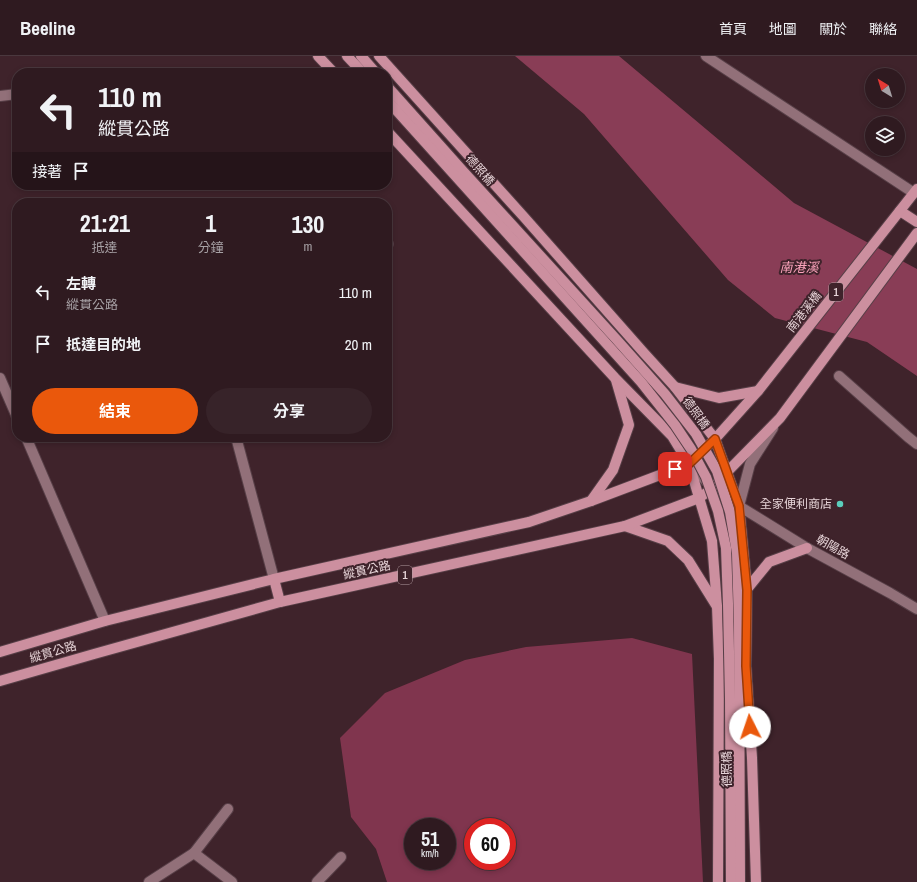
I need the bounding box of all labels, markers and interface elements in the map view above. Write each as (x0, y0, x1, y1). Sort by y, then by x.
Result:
text: Beeline (20, 15, 75, 41)
text: 首頁 (719, 20, 747, 38)
text: 地圖 (769, 20, 797, 38)
text: 關於 (819, 20, 847, 38)
text: 聯絡 (869, 20, 897, 38)
north arrow (865, 68, 905, 108)
map controls (865, 68, 905, 156)
text: 110 m (98, 78, 162, 116)
icon: left (32, 84, 84, 136)
text: 縱貫公路 (98, 116, 170, 141)
button: layers (865, 116, 905, 156)
street label: 德照橋 (462, 151, 498, 189)
icon: arrive (70, 160, 92, 182)
text: 接著 (32, 161, 62, 182)
text: 21:21 (80, 207, 130, 239)
text: 1 (205, 207, 216, 239)
text: 130 (291, 208, 324, 240)
text: m (303, 238, 312, 255)
text: 抵達 (92, 239, 118, 256)
text: 分鐘 (198, 239, 224, 256)
water label: 南港溪 (779, 259, 820, 276)
text: 左轉 (66, 273, 96, 294)
icon: left (32, 281, 54, 303)
text: 110 m (339, 282, 372, 303)
road number: 1 (829, 283, 843, 301)
street label: 南港溪橋 (783, 288, 825, 336)
text: 縱貫公路 (66, 296, 118, 313)
icon: arrive (32, 333, 54, 355)
text: 抵達目的地 (66, 334, 141, 355)
text: 20 m (345, 334, 372, 355)
button: 結束 (32, 388, 198, 434)
button: 分享 (206, 388, 372, 434)
street label: 德照橋 (679, 394, 713, 432)
pin (658, 452, 692, 486)
icon: arrive (664, 458, 686, 480)
place label: 全家便利商店 (760, 496, 832, 512)
marker: 全家便利商店 (835, 499, 845, 509)
street label: 朝陽路 (813, 531, 853, 563)
street label: 縱貫公路 (342, 557, 392, 583)
road number: 1 (398, 566, 412, 584)
street label: 縱貫公路 (28, 638, 78, 666)
position arrow (729, 706, 771, 748)
street label: 德照橋 (719, 751, 735, 787)
speed limit sign: 60 (464, 818, 516, 870)
text: 51 (421, 825, 439, 852)
text: km/h (421, 847, 439, 860)

